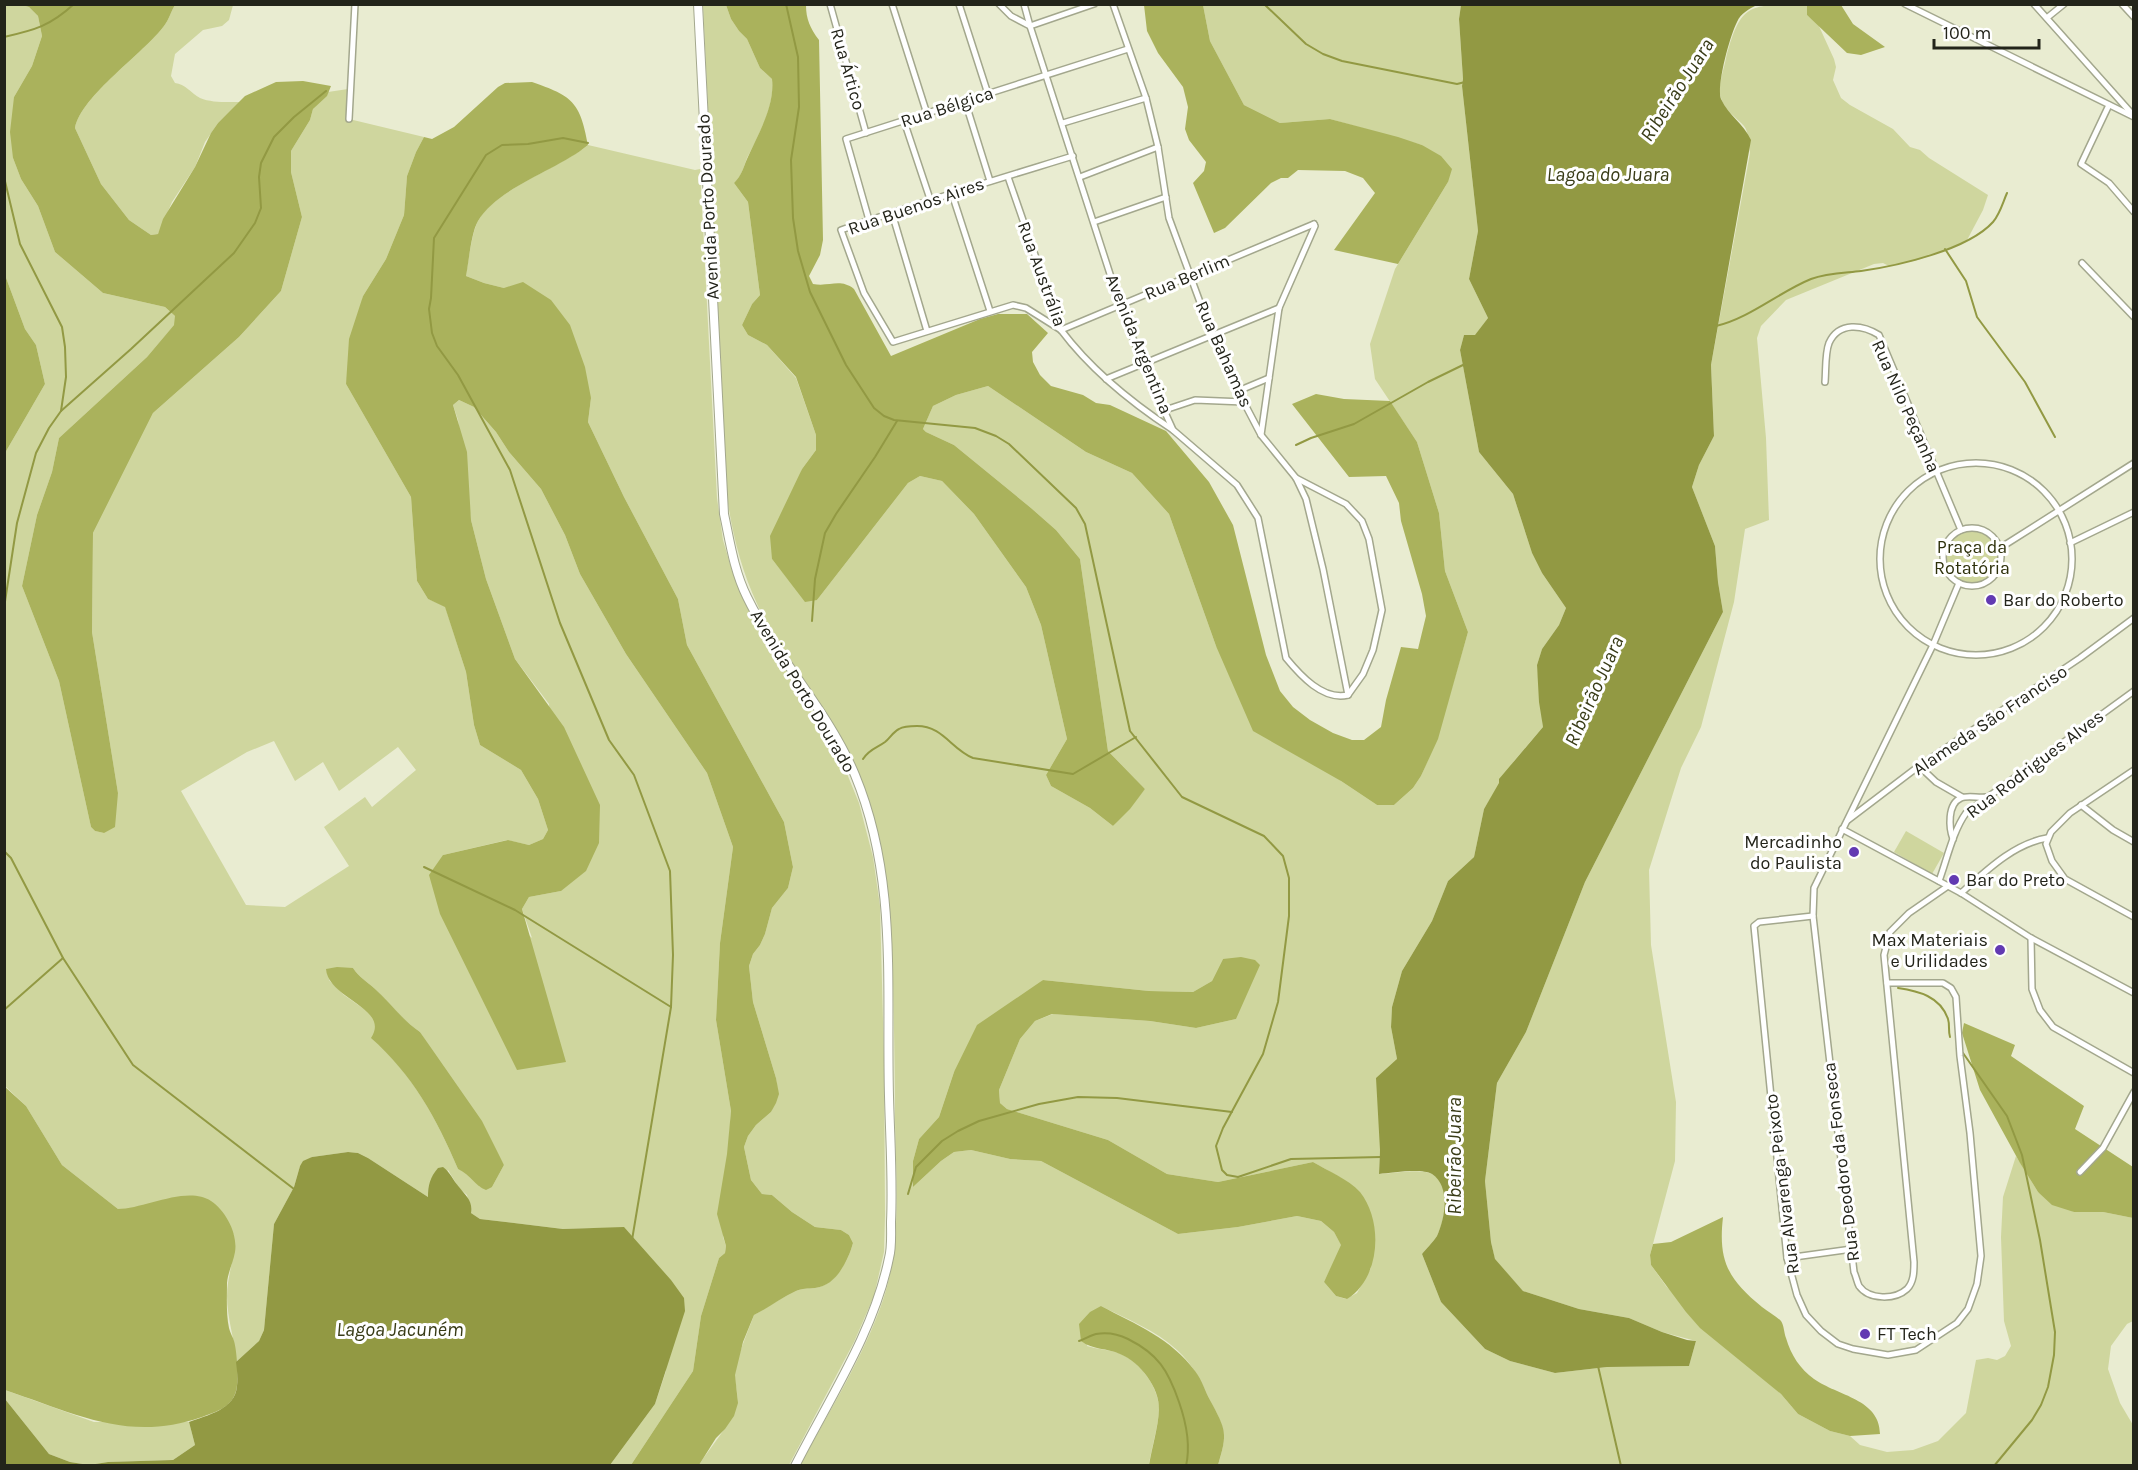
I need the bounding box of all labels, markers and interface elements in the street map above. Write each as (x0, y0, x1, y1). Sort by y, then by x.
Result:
scale bar (1934, 12, 2039, 50)
text: 100 m (1943, 22, 1991, 44)
street label: Rua Ártico (826, 25, 871, 113)
water label: Ribeirão Juara (1635, 34, 1719, 146)
street label: Rua Bélgica (898, 82, 996, 132)
street label: Avenida Porto Dourado (692, 114, 724, 300)
water label: Lagoa do Juara (1547, 163, 1669, 186)
street label: Rua Buenos Aires (845, 172, 987, 240)
street label: Rua Austrália (1013, 218, 1071, 330)
street label: Rua Berlim (1141, 249, 1233, 305)
street label: Avenida Argentina (1101, 271, 1177, 417)
street label: Rua Bahamas (1191, 297, 1257, 411)
street label: Rua Nilo Peçanha (1867, 336, 1945, 476)
park label: Praça da Rotatória (1934, 536, 2010, 579)
place label: Bar do Roberto (2003, 589, 2124, 611)
marker: Bar do Roberto (1984, 593, 1998, 607)
street label: Avenida Porto Dourado (746, 606, 860, 776)
water label: Ribeirão Juara (1560, 633, 1628, 749)
street label: Alameda São Franciso (1908, 660, 2072, 780)
street label: Rua Rodrigues Alves (1962, 705, 2108, 823)
place label: Mercadinho do Paulista (1744, 831, 1842, 874)
marker: Mercadinho do Paulista (1847, 845, 1861, 859)
place label: Bar do Preto (1966, 869, 2065, 891)
marker: Bar do Preto (1947, 873, 1961, 887)
place label: Max Materiais e Urilidades (1872, 929, 1988, 972)
marker: Max Materiais e Urilidades (1993, 943, 2007, 957)
street label: Rua Deodoro da Fonseca (1818, 1061, 1864, 1263)
street label: Rua Alvarenga Peixoto (1760, 1093, 1804, 1275)
water label: Ribeirão Juara (1443, 1097, 1466, 1215)
water label: Lagoa Jacuném (336, 1318, 464, 1341)
place label: FT Tech (1877, 1323, 1937, 1345)
marker: FT Tech (1858, 1327, 1872, 1341)

